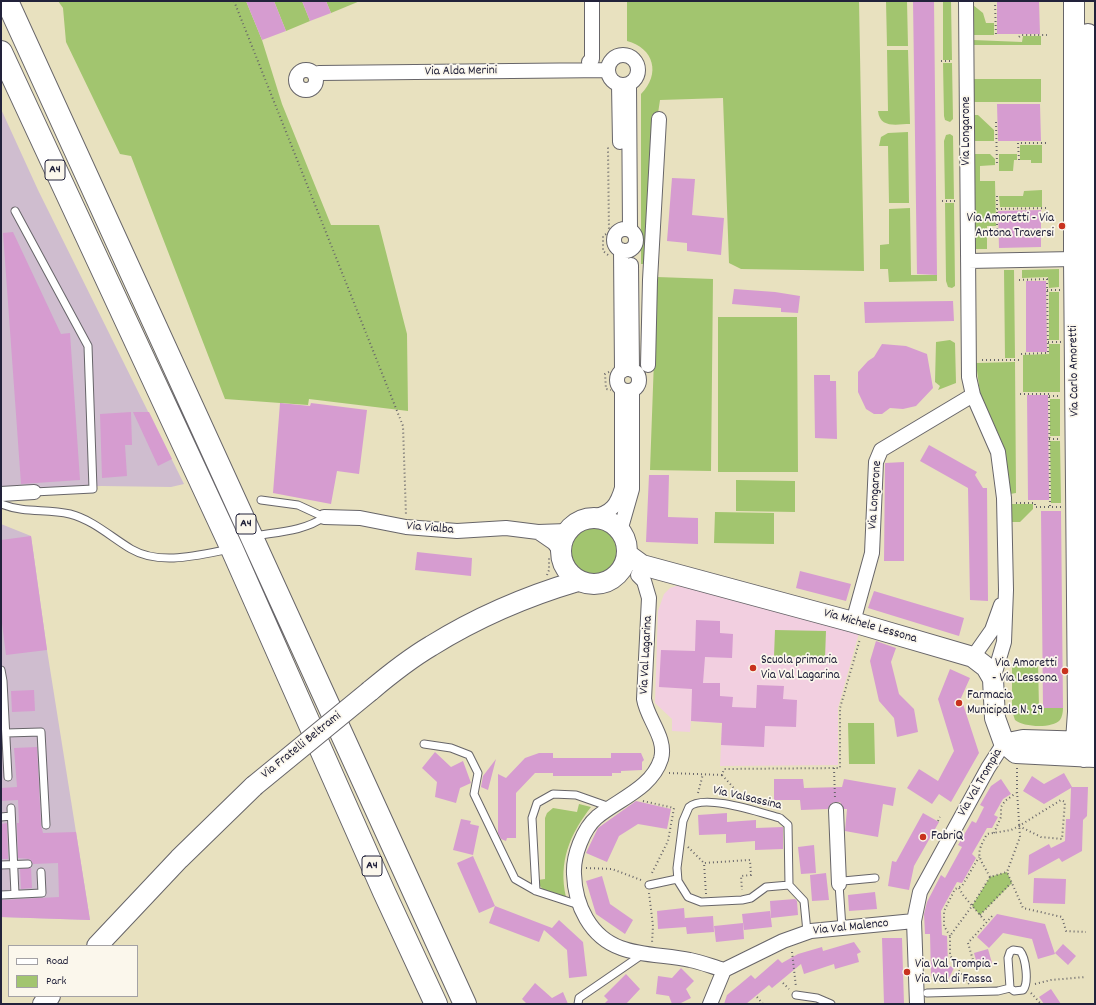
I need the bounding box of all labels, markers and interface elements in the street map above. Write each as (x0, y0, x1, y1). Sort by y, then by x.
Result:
street label: Via Alda Merini (425, 64, 497, 80)
street label: Via Longarone (959, 97, 975, 165)
road number: A4 (45, 160, 65, 180)
place label: Via Amoretti - Via Antona Traversi (967, 211, 1054, 242)
marker: Via Amoretti - Via Antona Traversi (1057, 221, 1067, 231)
street label: Via Carlo Amoretti (1066, 325, 1084, 417)
street label: Via Longarone (866, 460, 886, 530)
road number: A4 (236, 514, 256, 534)
street label: Via Vialba (406, 519, 454, 539)
street label: Via Michele Lessona (822, 606, 918, 648)
street label: Via Val Lagarina (637, 615, 657, 695)
place label: Scuola primaria Via Val Lagarina (761, 653, 840, 684)
place label: Via Amoretti - Via Lessona (992, 656, 1057, 687)
marker: Scuola primaria Via Val Lagarina (748, 663, 758, 673)
marker: Via Amoretti - Via Lessona (1060, 666, 1070, 676)
place label: Farmacia Municipale N. 29 (967, 688, 1043, 719)
marker: Farmacia Municipale N. 29 (954, 698, 964, 708)
street label: Via Fratelli Beltrami (259, 709, 345, 783)
street label: Via Val Trompia (955, 746, 1007, 820)
street label: Via Valsassina (711, 784, 783, 814)
place label: FabriQ (931, 829, 963, 845)
marker: FabriQ (918, 832, 928, 842)
road number: A4 (362, 856, 382, 876)
street label: Via Val Malenco (813, 916, 889, 940)
legend (8, 945, 138, 997)
text: Road (46, 953, 68, 970)
place label: Via Val Trompia - Via Val di Fassa (915, 957, 998, 988)
marker: Via Val Trompia - Via Val di Fassa (902, 967, 912, 977)
text: Park (46, 973, 66, 990)

